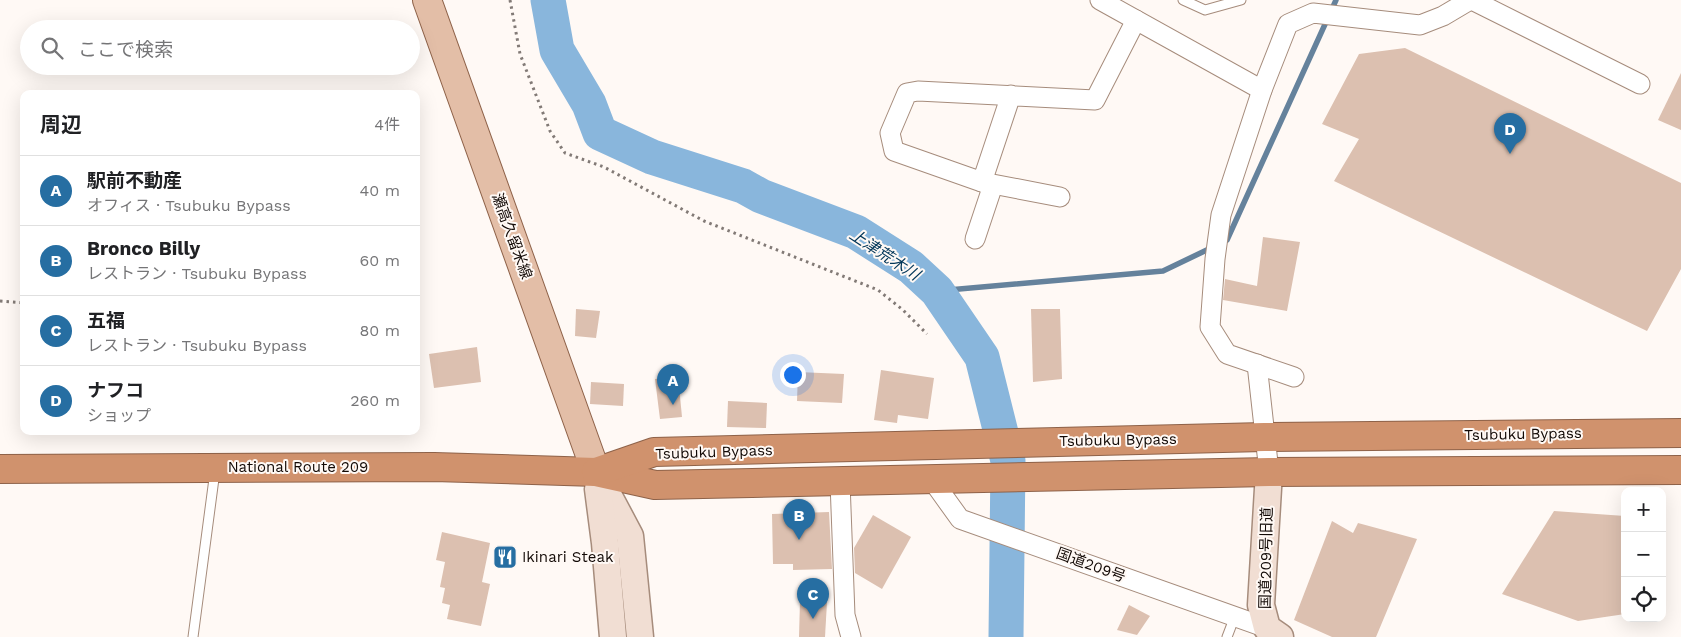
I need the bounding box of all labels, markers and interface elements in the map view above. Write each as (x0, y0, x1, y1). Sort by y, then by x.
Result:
search box (20, 20, 420, 75)
icon: search (38, 34, 66, 62)
text: ここで検索 (78, 38, 173, 61)
text: 周辺 (40, 112, 82, 137)
pin: D (1494, 113, 1526, 154)
text: 4件 (374, 115, 400, 134)
text: 駅前不動産 (87, 169, 182, 192)
text: A (51, 181, 61, 200)
text: 40 m (360, 181, 400, 200)
street label: 瀬高久留米線 (488, 191, 536, 281)
text: オフィス · Tsubuku Bypass (87, 196, 291, 215)
water label: 上津荒木川 (846, 225, 925, 285)
text: Bronco Billy (87, 237, 200, 260)
text: B (51, 251, 61, 270)
text: 60 m (360, 251, 400, 270)
text: レストラン · Tsubuku Bypass (87, 264, 307, 283)
text: 五福 (87, 309, 125, 332)
text: C (51, 321, 61, 340)
text: 80 m (359, 321, 400, 340)
text: レストラン · Tsubuku Bypass (87, 336, 307, 355)
your location (780, 362, 806, 388)
pin: A (657, 364, 689, 405)
text: ナフコ (87, 379, 144, 402)
text: D (50, 391, 62, 410)
text: 260 m (350, 391, 400, 410)
text: ショップ (87, 406, 151, 425)
street label: Tsubuku Bypass (1464, 424, 1582, 444)
street label: Tsubuku Bypass (1059, 430, 1177, 450)
street label: Tsubuku Bypass (655, 441, 773, 463)
street label: National Route 209 (228, 458, 368, 476)
map controls (1621, 487, 1666, 622)
button: + (1621, 487, 1666, 532)
pin: B (783, 499, 815, 540)
street label: 国道209号旧道 (1256, 507, 1276, 609)
button: − (1621, 532, 1666, 577)
restaurant icon: Ikinari Steak (492, 544, 518, 570)
street label: 国道209号 (1054, 544, 1128, 586)
place label: Ikinari Steak (522, 548, 614, 566)
button: locate (1621, 577, 1666, 622)
pin: C (797, 578, 829, 619)

